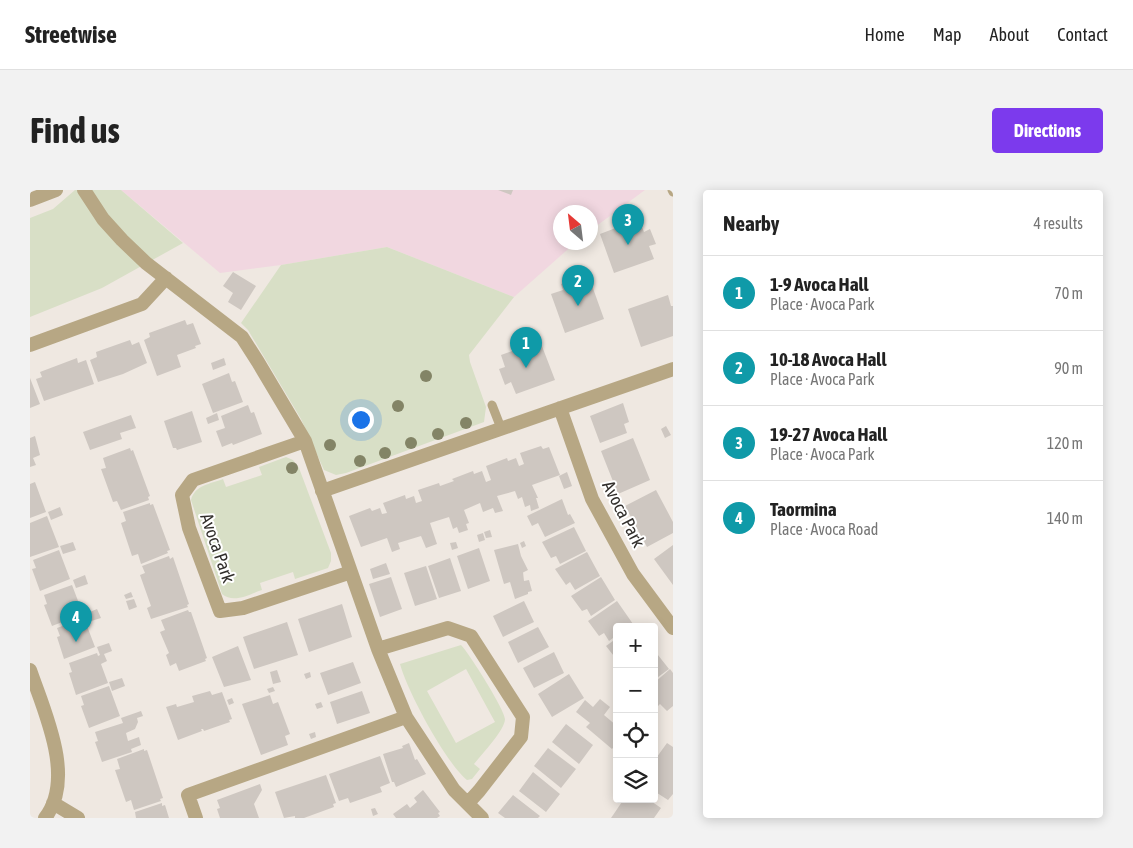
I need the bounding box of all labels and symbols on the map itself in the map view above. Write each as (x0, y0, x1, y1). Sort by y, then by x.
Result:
pin: 3 (612, 204, 644, 245)
north arrow (553, 205, 598, 250)
pin: 2 (562, 265, 594, 306)
pin: 1 (510, 327, 542, 368)
your location (348, 407, 374, 433)
street label: Avoca Park (598, 477, 650, 551)
street label: Avoca Park (196, 511, 240, 586)
pin: 4 (60, 601, 92, 642)

